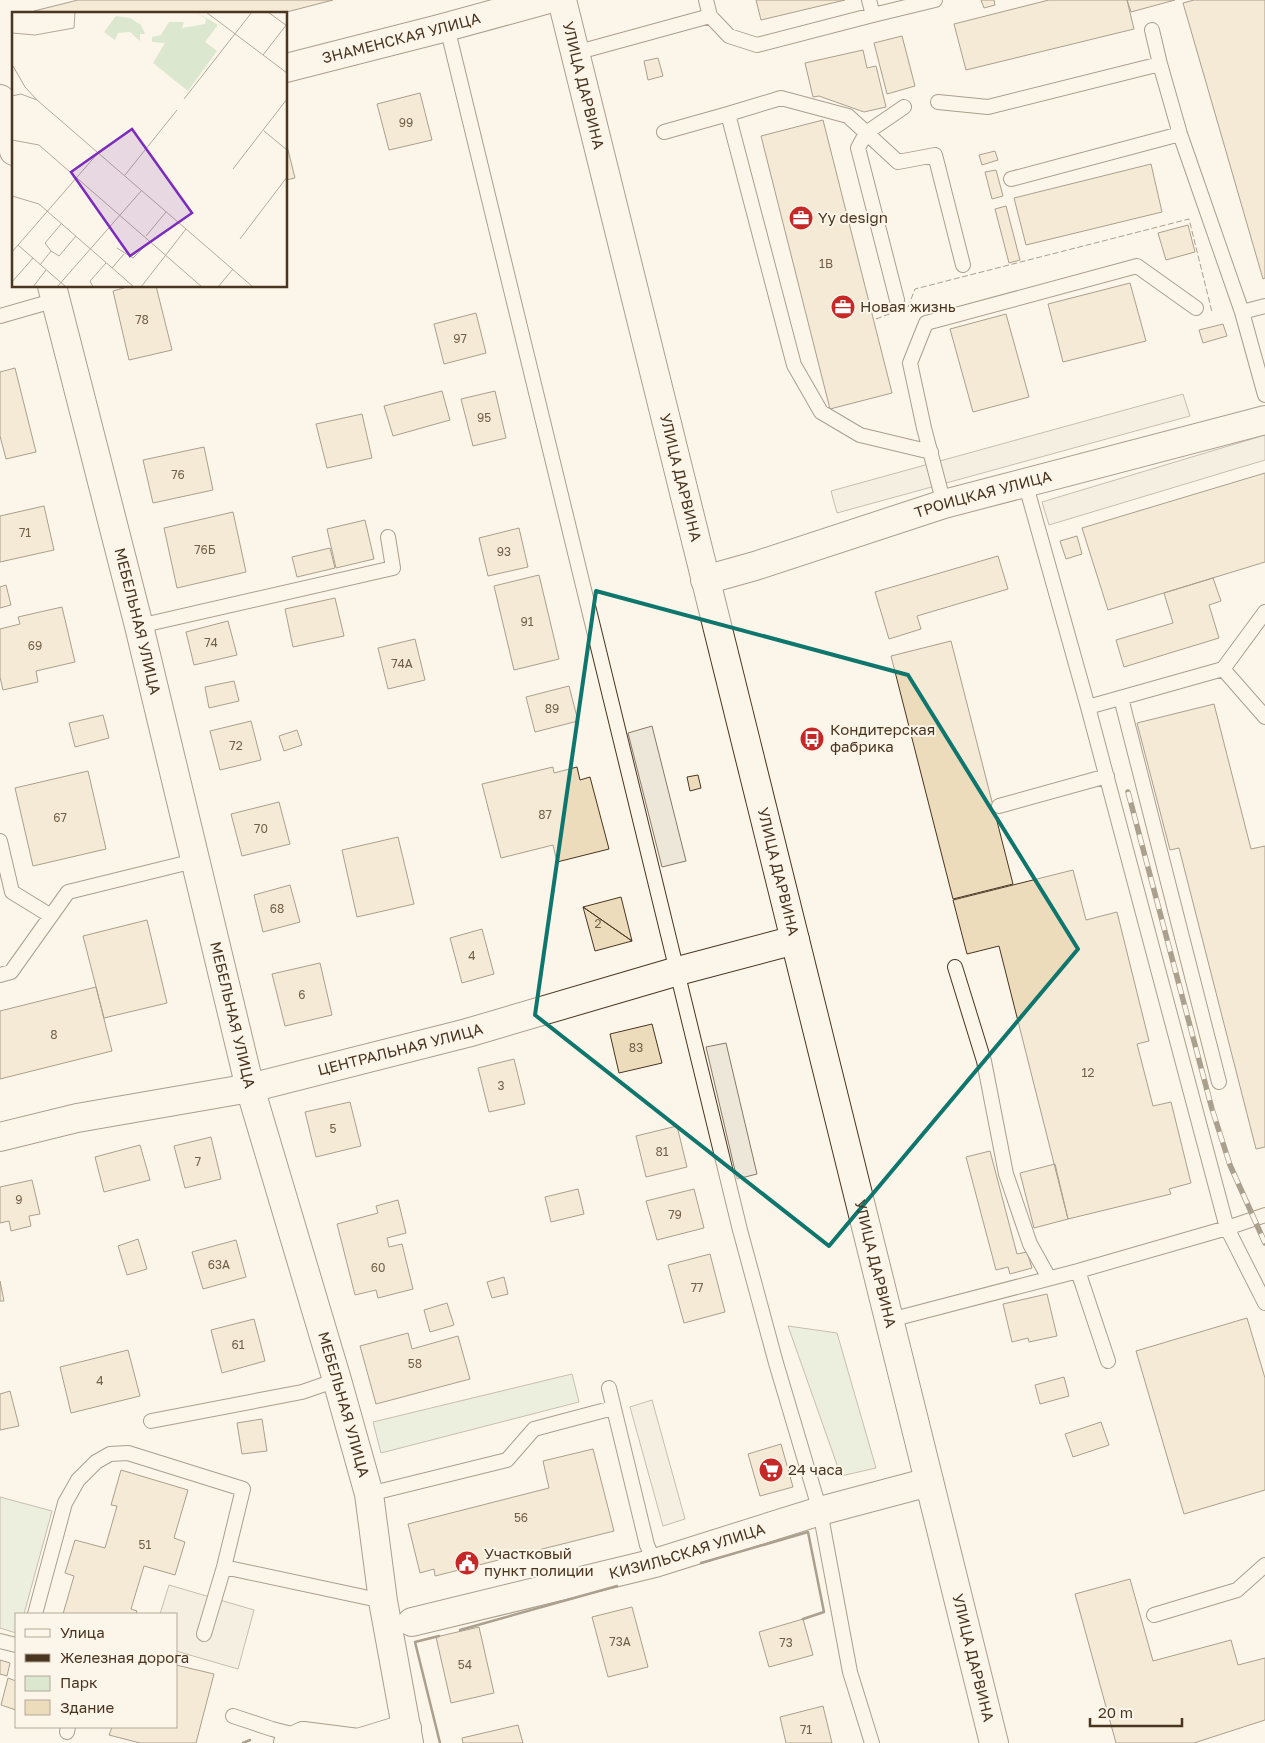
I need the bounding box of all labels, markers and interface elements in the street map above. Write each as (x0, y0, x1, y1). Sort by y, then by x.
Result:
street label: ЗНАМЕНСКАЯ УЛИЦА (320, 8, 482, 66)
inset map (12, 12, 288, 288)
street label: УЛИЦА ДАРВИНА (560, 19, 609, 151)
house number: 99 (399, 115, 413, 130)
office icon: Yy design (788, 205, 814, 231)
place label: Yy design (818, 208, 888, 226)
house number: 1В (819, 256, 833, 271)
office icon: Новая жизнь (830, 294, 856, 320)
place label: Новая жизнь (860, 297, 956, 315)
house number: 78 (135, 312, 149, 327)
house number: 97 (453, 331, 467, 346)
house number: 95 (477, 410, 491, 425)
street label: УЛИЦА ДАРВИНА (657, 411, 706, 543)
street label: ТРОИЦКАЯ УЛИЦА (912, 466, 1053, 521)
house number: 76 (171, 467, 185, 482)
house number: 71 (19, 525, 31, 540)
house number: 76Б (194, 542, 216, 557)
house number: 93 (497, 544, 511, 559)
street label: МЕБЕЛЬНАЯ УЛИЦА (111, 546, 165, 696)
house number: 91 (520, 614, 534, 629)
house number: 74 (204, 635, 218, 650)
house number: 69 (28, 638, 42, 653)
house number: 74А (391, 656, 413, 671)
house number: 89 (545, 701, 559, 716)
place label: Кондитерская фабрика (830, 720, 935, 755)
bus stop icon: Кондитерская фабрика (799, 726, 825, 752)
house number: 72 (229, 738, 243, 753)
street label: УЛИЦА ДАРВИНА (754, 806, 804, 937)
house number: 87 (538, 807, 552, 822)
house number: 67 (53, 810, 67, 825)
house number: 70 (254, 821, 268, 836)
house number: 68 (270, 901, 284, 916)
house number: 2 (595, 916, 602, 931)
street label: МЕБЕЛЬНАЯ УЛИЦА (207, 939, 260, 1090)
house number: 4 (468, 948, 476, 963)
house number: 6 (298, 987, 306, 1002)
street label: ЦЕНТРАЛЬНАЯ УЛИЦА (316, 1019, 485, 1078)
house number: 8 (50, 1027, 58, 1042)
house number: 83 (629, 1040, 643, 1055)
house number: 12 (1082, 1065, 1094, 1080)
house number: 3 (497, 1078, 505, 1093)
house number: 5 (330, 1121, 337, 1136)
house number: 81 (655, 1144, 669, 1159)
house number: 7 (195, 1154, 201, 1169)
house number: 9 (15, 1192, 23, 1207)
street label: УЛИЦА ДАРВИНА (852, 1198, 901, 1329)
house number: 79 (668, 1207, 682, 1222)
house number: 63А (208, 1257, 230, 1272)
house number: 60 (371, 1260, 385, 1275)
house number: 77 (691, 1280, 703, 1295)
street label: МЕБЕЛЬНАЯ УЛИЦА (315, 1329, 374, 1479)
house number: 61 (231, 1337, 245, 1352)
house number: 58 (408, 1356, 422, 1371)
house number: 4 (96, 1373, 104, 1388)
supermarket icon: 24 часа (758, 1457, 784, 1483)
place label: 24 часа (788, 1460, 843, 1478)
house number: 56 (514, 1510, 528, 1525)
street label: КИЗИЛЬСКАЯ УЛИЦА (607, 1519, 767, 1582)
house number: 51 (139, 1537, 152, 1552)
place label: Участковый пункт полиции (484, 1544, 594, 1579)
public building icon: Участковый пункт полиции (454, 1550, 480, 1576)
street label: УЛИЦА ДАРВИНА (949, 1592, 998, 1723)
legend (15, 1613, 178, 1728)
text: Улица (60, 1623, 105, 1641)
house number: 73А (609, 1634, 631, 1649)
house number: 73 (779, 1635, 793, 1650)
text: Железная дорога (60, 1648, 189, 1666)
house number: 54 (458, 1657, 472, 1672)
text: Парк (60, 1673, 98, 1691)
scale bar (1090, 1696, 1182, 1728)
text: Здание (60, 1698, 114, 1716)
text: 20 m (1098, 1703, 1133, 1721)
house number: 71 (800, 1722, 812, 1737)

